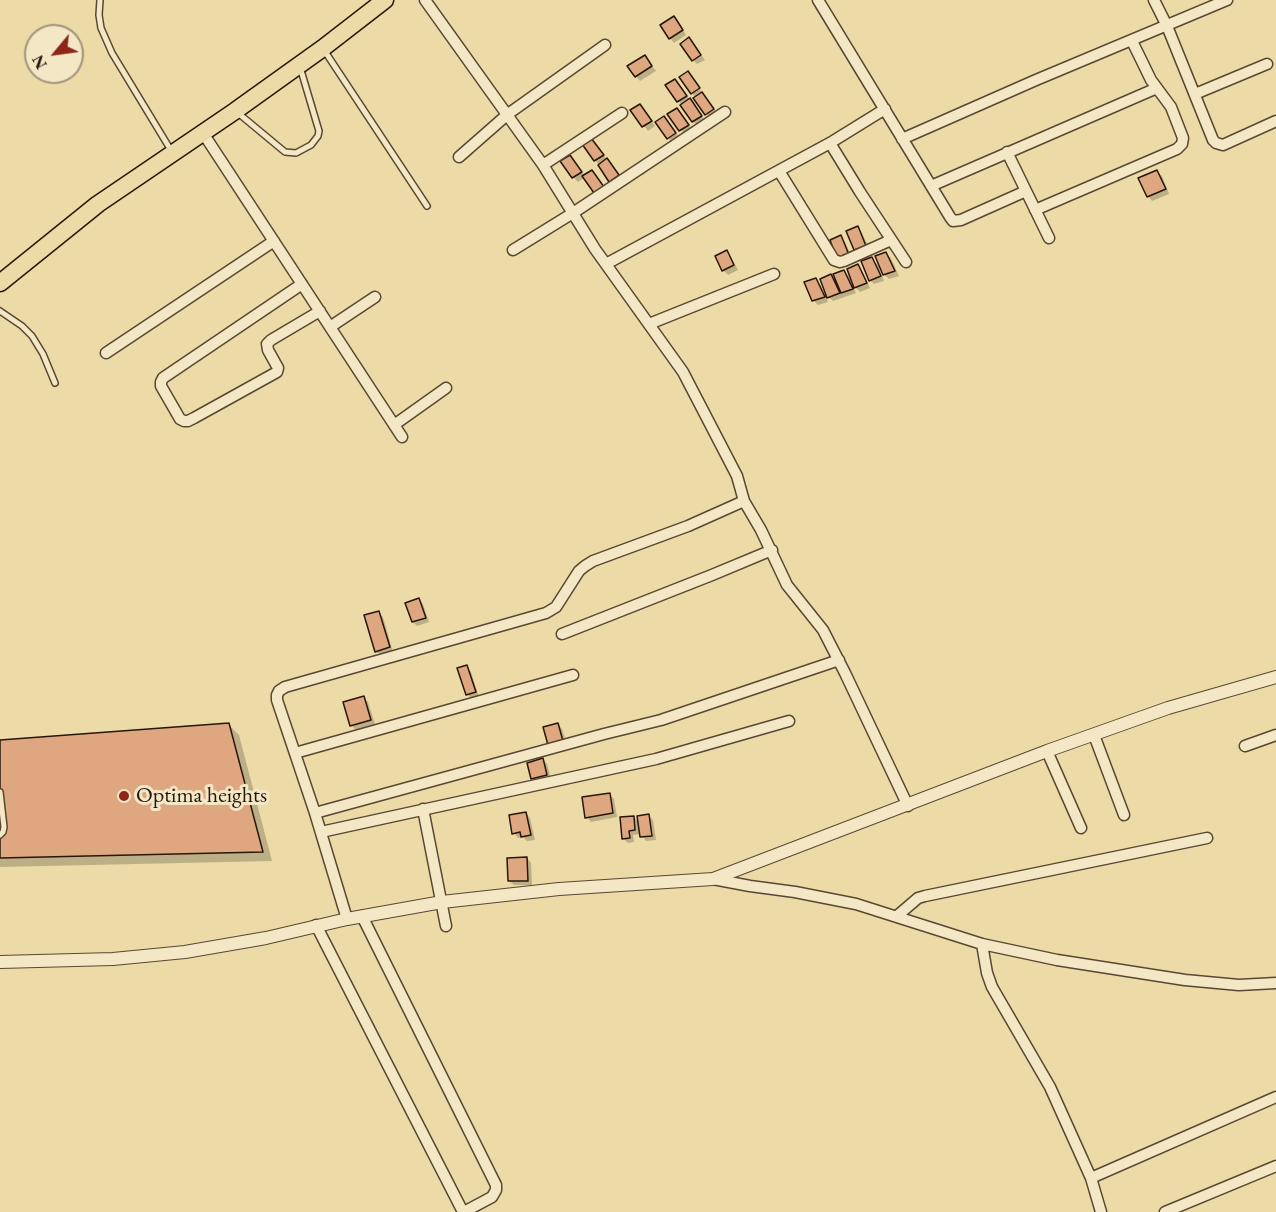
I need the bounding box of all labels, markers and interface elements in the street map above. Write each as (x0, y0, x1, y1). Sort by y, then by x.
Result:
north arrow (24, 24, 84, 84)
text: N (27, 51, 52, 73)
place label: Optima heights (136, 783, 267, 809)
marker: Optima heights (117, 789, 131, 803)

